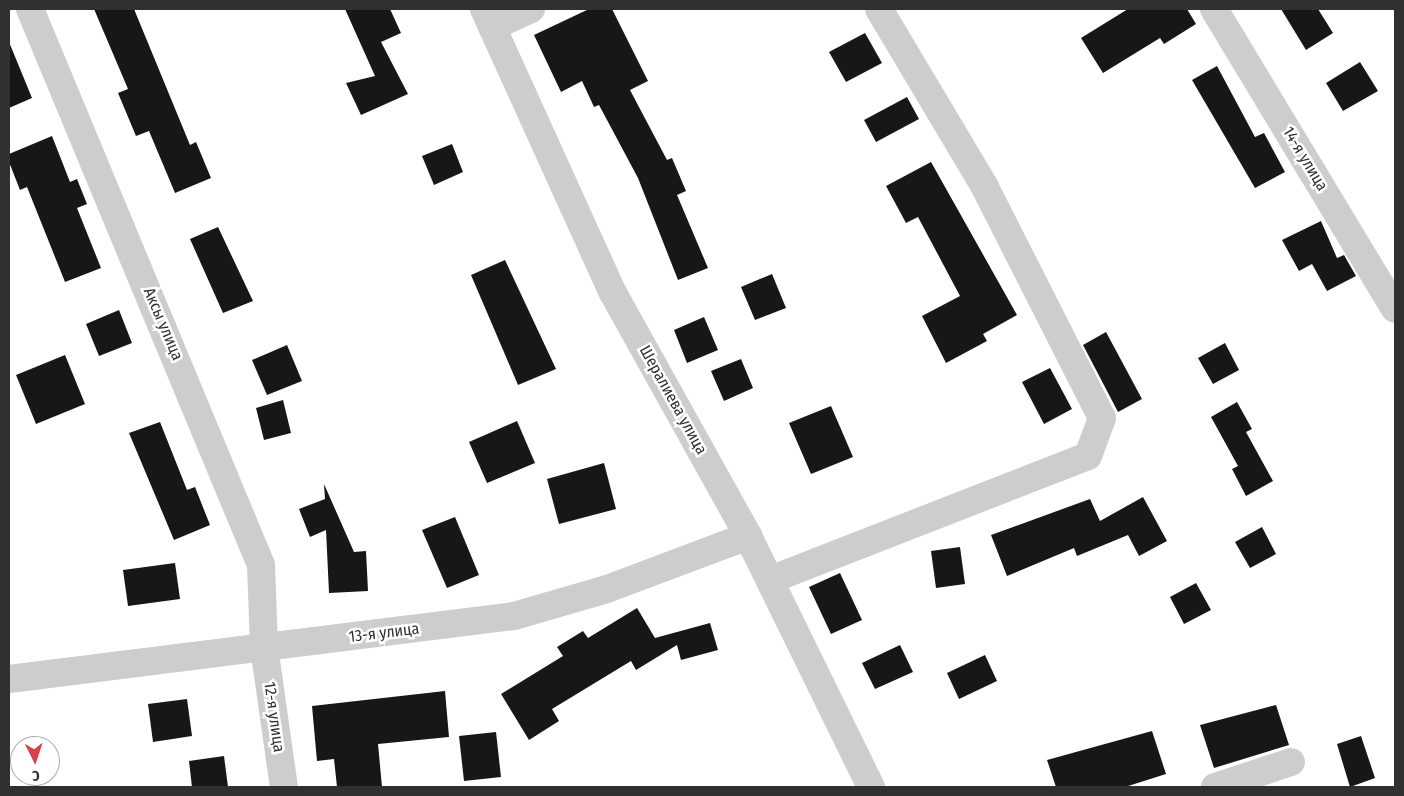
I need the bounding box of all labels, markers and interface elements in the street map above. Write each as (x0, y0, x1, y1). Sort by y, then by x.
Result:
street label: 14-я улица (1278, 123, 1332, 195)
street label: Аксы улица (139, 285, 187, 363)
street label: Шералиева улица (635, 342, 711, 458)
street label: 13-я улица (348, 619, 420, 647)
street label: 12-я улица (260, 681, 288, 753)
north arrow (10, 736, 60, 786)
text: С (32, 767, 40, 784)

